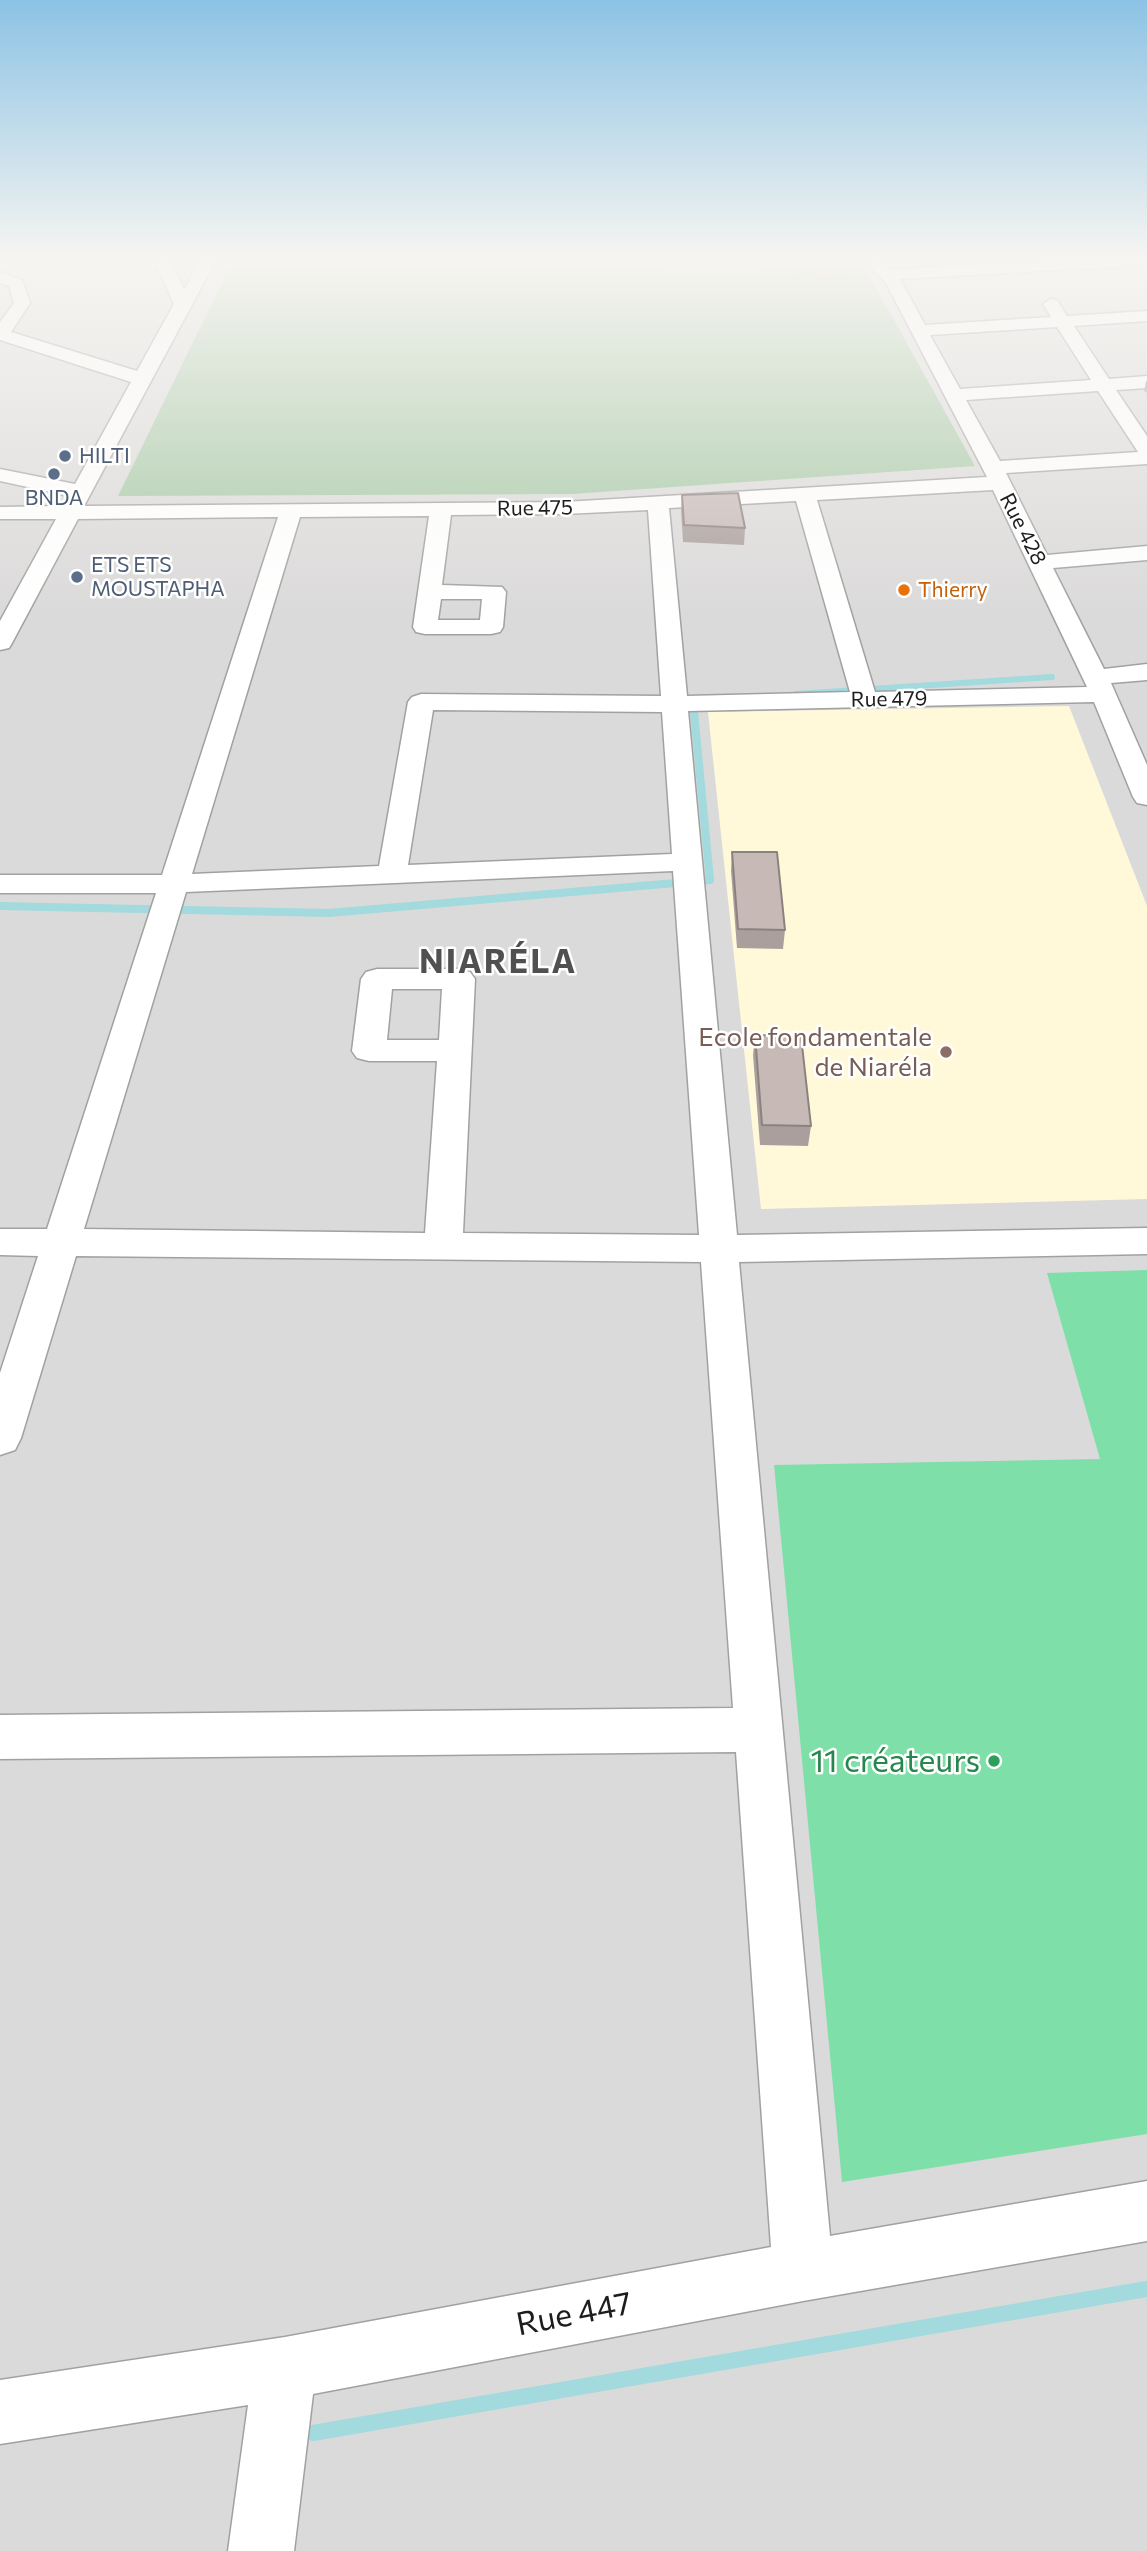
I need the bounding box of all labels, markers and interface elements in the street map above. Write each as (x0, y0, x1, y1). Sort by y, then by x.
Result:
place label: HILTI (79, 443, 130, 469)
marker: HILTI (57, 448, 73, 464)
marker: BNDA (46, 466, 62, 482)
place label: BNDA (25, 485, 83, 511)
street label: Rue 428 (994, 489, 1052, 569)
street label: Rue 475 (497, 495, 573, 521)
place label: ETS ETS MOUSTAPHA (91, 552, 225, 602)
marker: ETS ETS MOUSTAPHA (69, 569, 85, 585)
place label: Thierry (918, 577, 988, 603)
marker: Thierry (896, 582, 912, 598)
street label: Rue 479 (850, 686, 928, 712)
district label: NIARÉLA (420, 942, 576, 982)
place label: Ecole fondamentale de Niaréla (698, 1021, 932, 1082)
marker: Ecole fondamentale de Niaréla (938, 1044, 954, 1060)
place label: 11 créateurs (810, 1742, 980, 1780)
marker: 11 créateurs (986, 1753, 1002, 1769)
street label: Rue 447 (513, 2284, 635, 2344)

